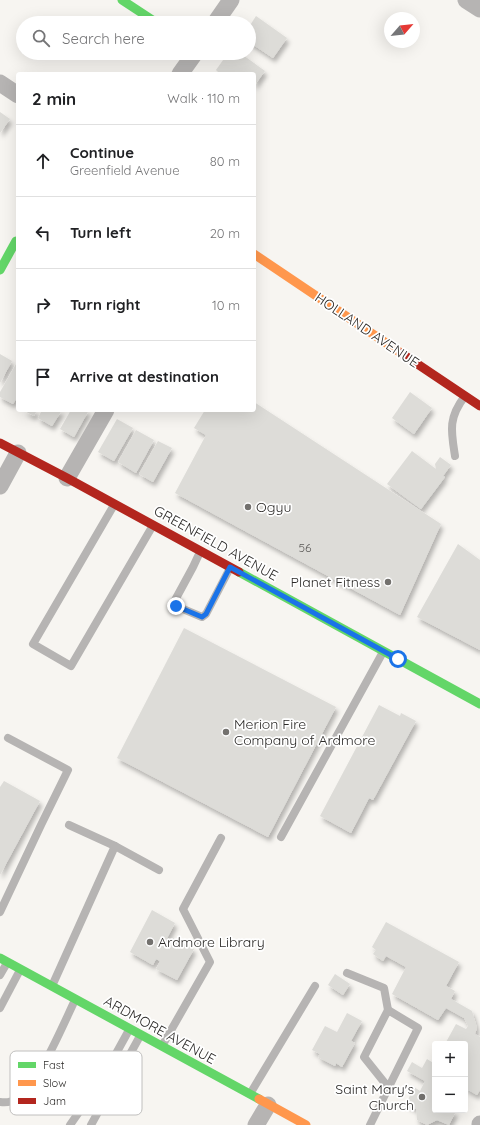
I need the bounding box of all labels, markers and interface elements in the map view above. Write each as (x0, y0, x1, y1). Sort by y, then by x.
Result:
north arrow (384, 12, 420, 48)
search box (16, 16, 256, 60)
icon: search (30, 27, 52, 49)
text: Search here (62, 29, 145, 48)
text: 2 min (32, 88, 76, 109)
text: Walk · 110 m (167, 90, 240, 106)
text: Continue (70, 143, 134, 162)
icon: ahead (32, 150, 54, 172)
text: 80 m (210, 153, 240, 169)
text: Greenfield Avenue (70, 162, 180, 178)
icon: left (32, 222, 54, 244)
text: Turn left (70, 223, 132, 242)
text: 20 m (210, 225, 240, 241)
street label: HOLLAND AVENUE (311, 288, 423, 372)
icon: right (32, 294, 54, 316)
text: Turn right (70, 295, 141, 314)
text: 10 m (212, 297, 240, 313)
icon: arrive (32, 366, 54, 388)
text: Arrive at destination (70, 367, 219, 386)
place label: Ogyu (256, 498, 291, 516)
street label: GREENFIELD AVENUE (151, 501, 281, 585)
marker: Ogyu (243, 502, 253, 512)
house number: 56 (299, 540, 312, 555)
place label: Planet Fitness (291, 573, 380, 591)
marker: Planet Fitness (383, 577, 393, 587)
route end (167, 597, 185, 615)
route start (389, 650, 407, 668)
place label: Merion Fire Company of Ardmore (234, 715, 375, 749)
marker: Merion Fire Company of Ardmore (221, 727, 231, 737)
place label: Ardmore Library (158, 933, 265, 951)
marker: Ardmore Library (145, 937, 155, 947)
street label: ARDMORE AVENUE (101, 992, 219, 1068)
map controls (432, 1041, 468, 1113)
button: + (432, 1041, 468, 1077)
legend (10, 1051, 142, 1115)
text: Fast (43, 1058, 65, 1072)
text: Slow (43, 1076, 67, 1090)
button: − (432, 1077, 468, 1113)
place label: Saint Mary's Church (335, 1080, 414, 1114)
marker: Saint Mary's Church (417, 1092, 427, 1102)
text: Jam (43, 1094, 66, 1108)

